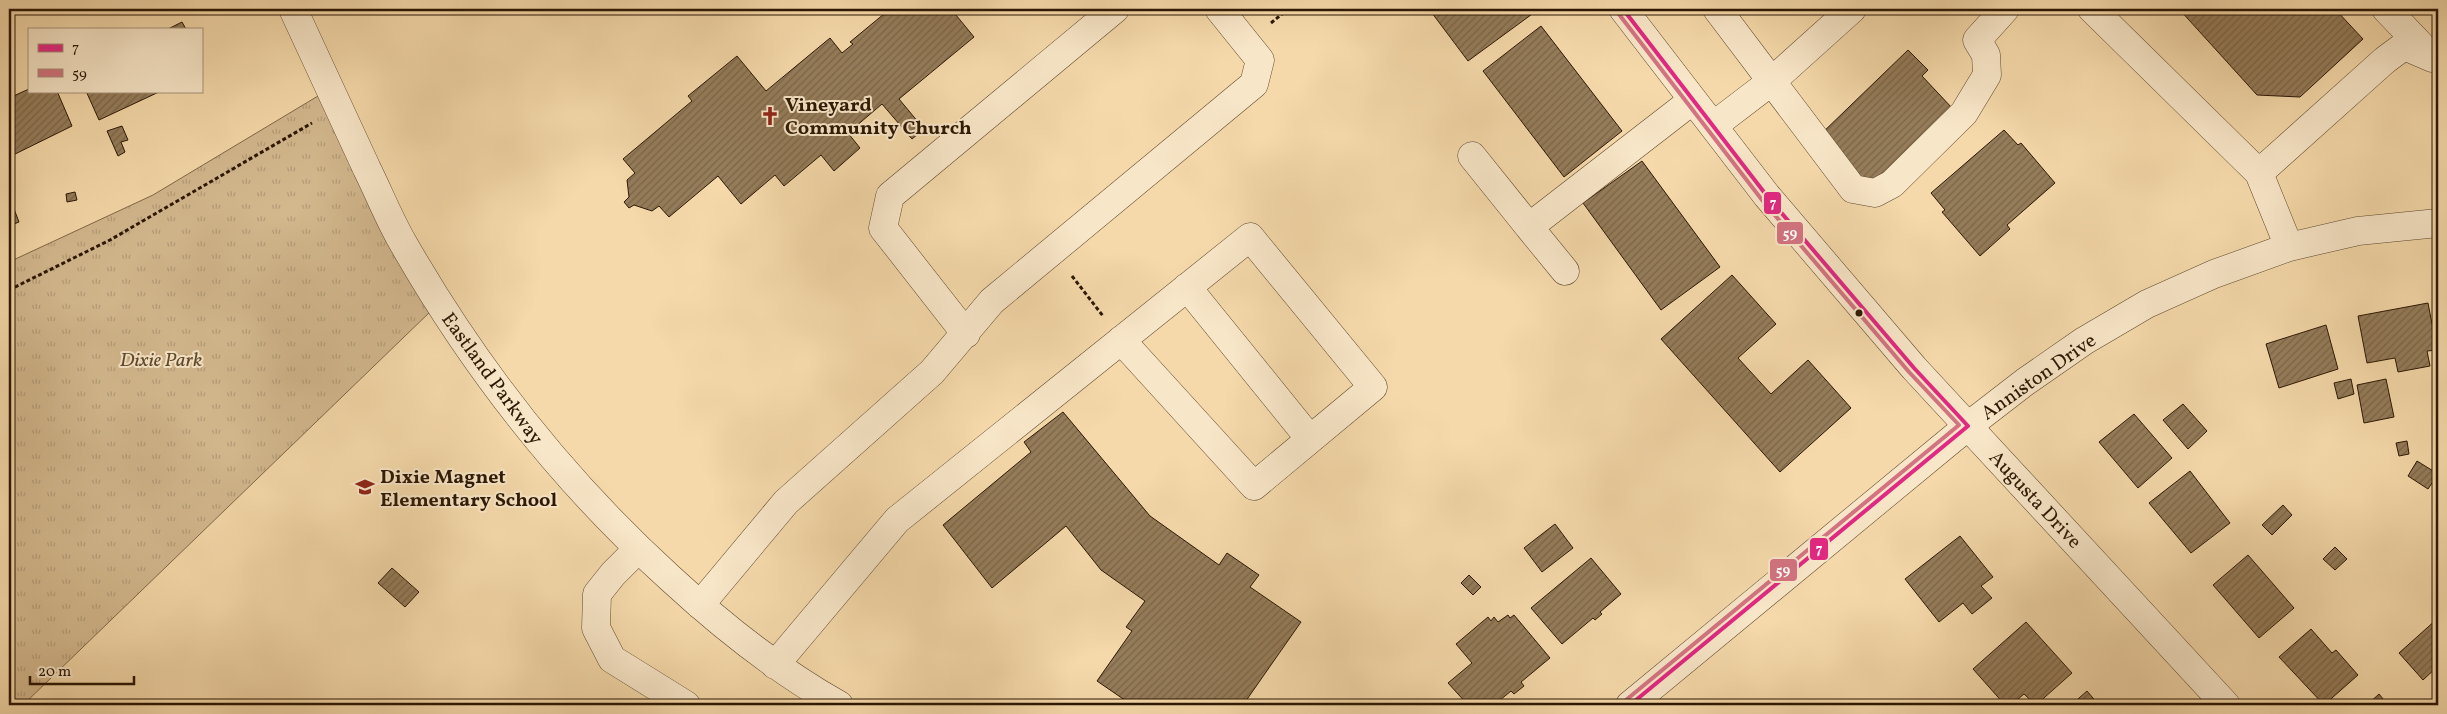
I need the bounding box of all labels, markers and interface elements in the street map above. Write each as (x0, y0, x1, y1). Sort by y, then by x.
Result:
legend (28, 28, 202, 92)
text: 7 (72, 38, 79, 59)
text: 59 (72, 64, 87, 85)
place label: Vineyard Community Church (785, 92, 972, 143)
church icon: Vineyard Community Church (759, 105, 781, 127)
line badge: 7 (1763, 191, 1782, 215)
text: 7 (1770, 195, 1777, 214)
line badge: 59 (1776, 221, 1804, 245)
text: 59 (1783, 225, 1797, 244)
street label: Eastland Parkway (434, 307, 549, 451)
unlabelled marker (1854, 308, 1864, 318)
street label: Anniston Drive (1976, 328, 2102, 428)
park label: Dixie Park (120, 347, 202, 375)
street label: Augusta Drive (1982, 445, 2087, 556)
place label: Dixie Magnet Elementary School (380, 464, 557, 515)
school or university icon: Dixie Magnet Elementary School (354, 476, 376, 498)
line badge: 7 (1809, 537, 1829, 561)
text: 7 (1816, 541, 1823, 560)
line badge: 59 (1769, 558, 1798, 582)
text: 59 (1776, 562, 1790, 581)
scale bar (30, 654, 134, 686)
text: 20 m (38, 662, 71, 683)

